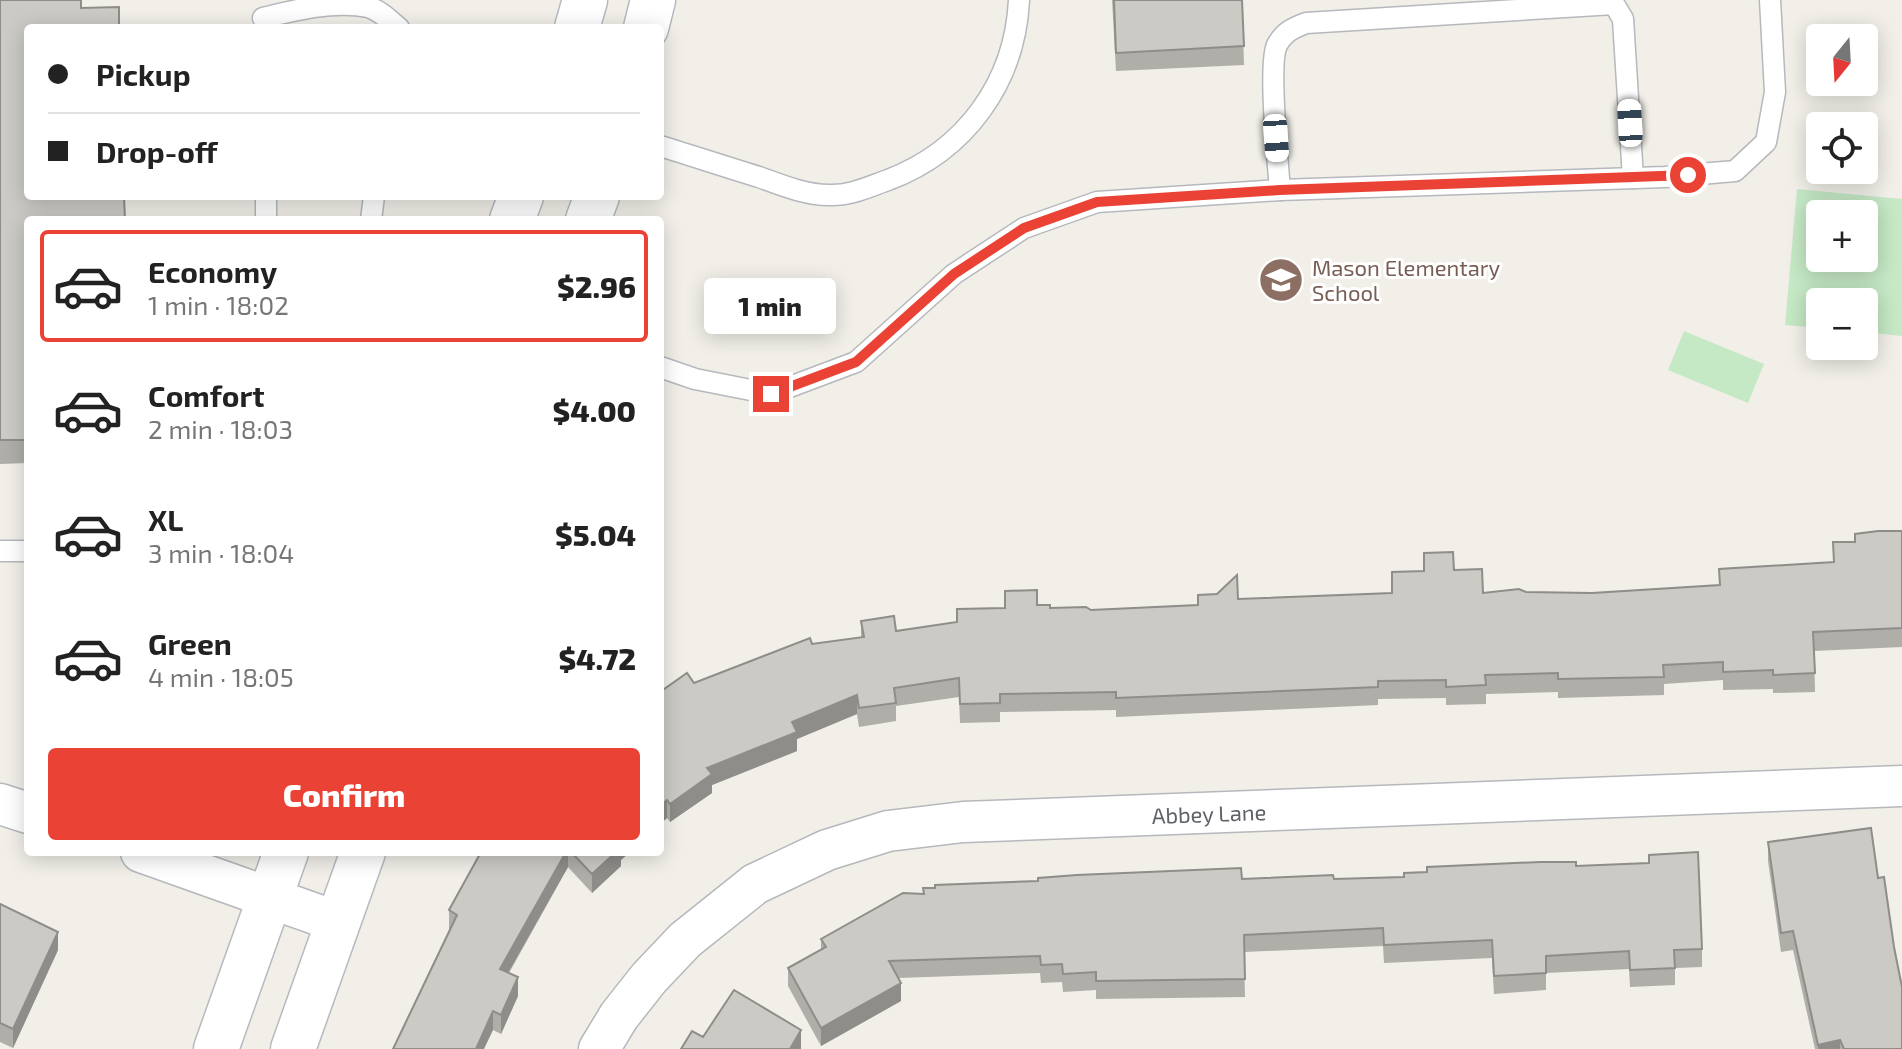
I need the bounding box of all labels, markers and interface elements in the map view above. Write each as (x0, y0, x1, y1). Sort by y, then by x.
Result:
north arrow (1806, 24, 1878, 96)
map controls (1806, 24, 1878, 360)
text: Pickup (96, 56, 191, 92)
car (1617, 98, 1643, 148)
button: locate (1806, 112, 1878, 184)
car (1262, 113, 1290, 163)
text: Drop-off (96, 133, 218, 169)
route start (1670, 157, 1706, 193)
button: + (1806, 200, 1878, 272)
icon: car (52, 250, 124, 322)
text: Economy (148, 253, 277, 289)
place label: Mason Elementary School (1312, 254, 1501, 305)
school or university icon: Mason Elementary School (1257, 256, 1305, 304)
text: $2.96 (557, 268, 636, 304)
callout: 1 min (705, 278, 837, 334)
button: − (1806, 288, 1878, 360)
text: 1 min · 18:02 (148, 289, 289, 320)
text: 1 min (738, 290, 802, 321)
icon: car (52, 374, 124, 446)
route end (753, 376, 789, 412)
text: Comfort (148, 377, 265, 413)
text: $4.00 (553, 392, 636, 428)
text: 2 min · 18:03 (148, 413, 293, 444)
icon: car (52, 498, 124, 570)
text: XL (148, 501, 183, 537)
text: $5.04 (555, 516, 636, 552)
text: 3 min · 18:04 (148, 537, 294, 568)
icon: car (52, 622, 124, 694)
text: Green (148, 625, 232, 661)
text: $4.72 (558, 640, 636, 676)
text: 4 min · 18:05 (148, 661, 294, 692)
button: Confirm (48, 748, 640, 840)
street label: Abbey Lane (1151, 798, 1267, 828)

